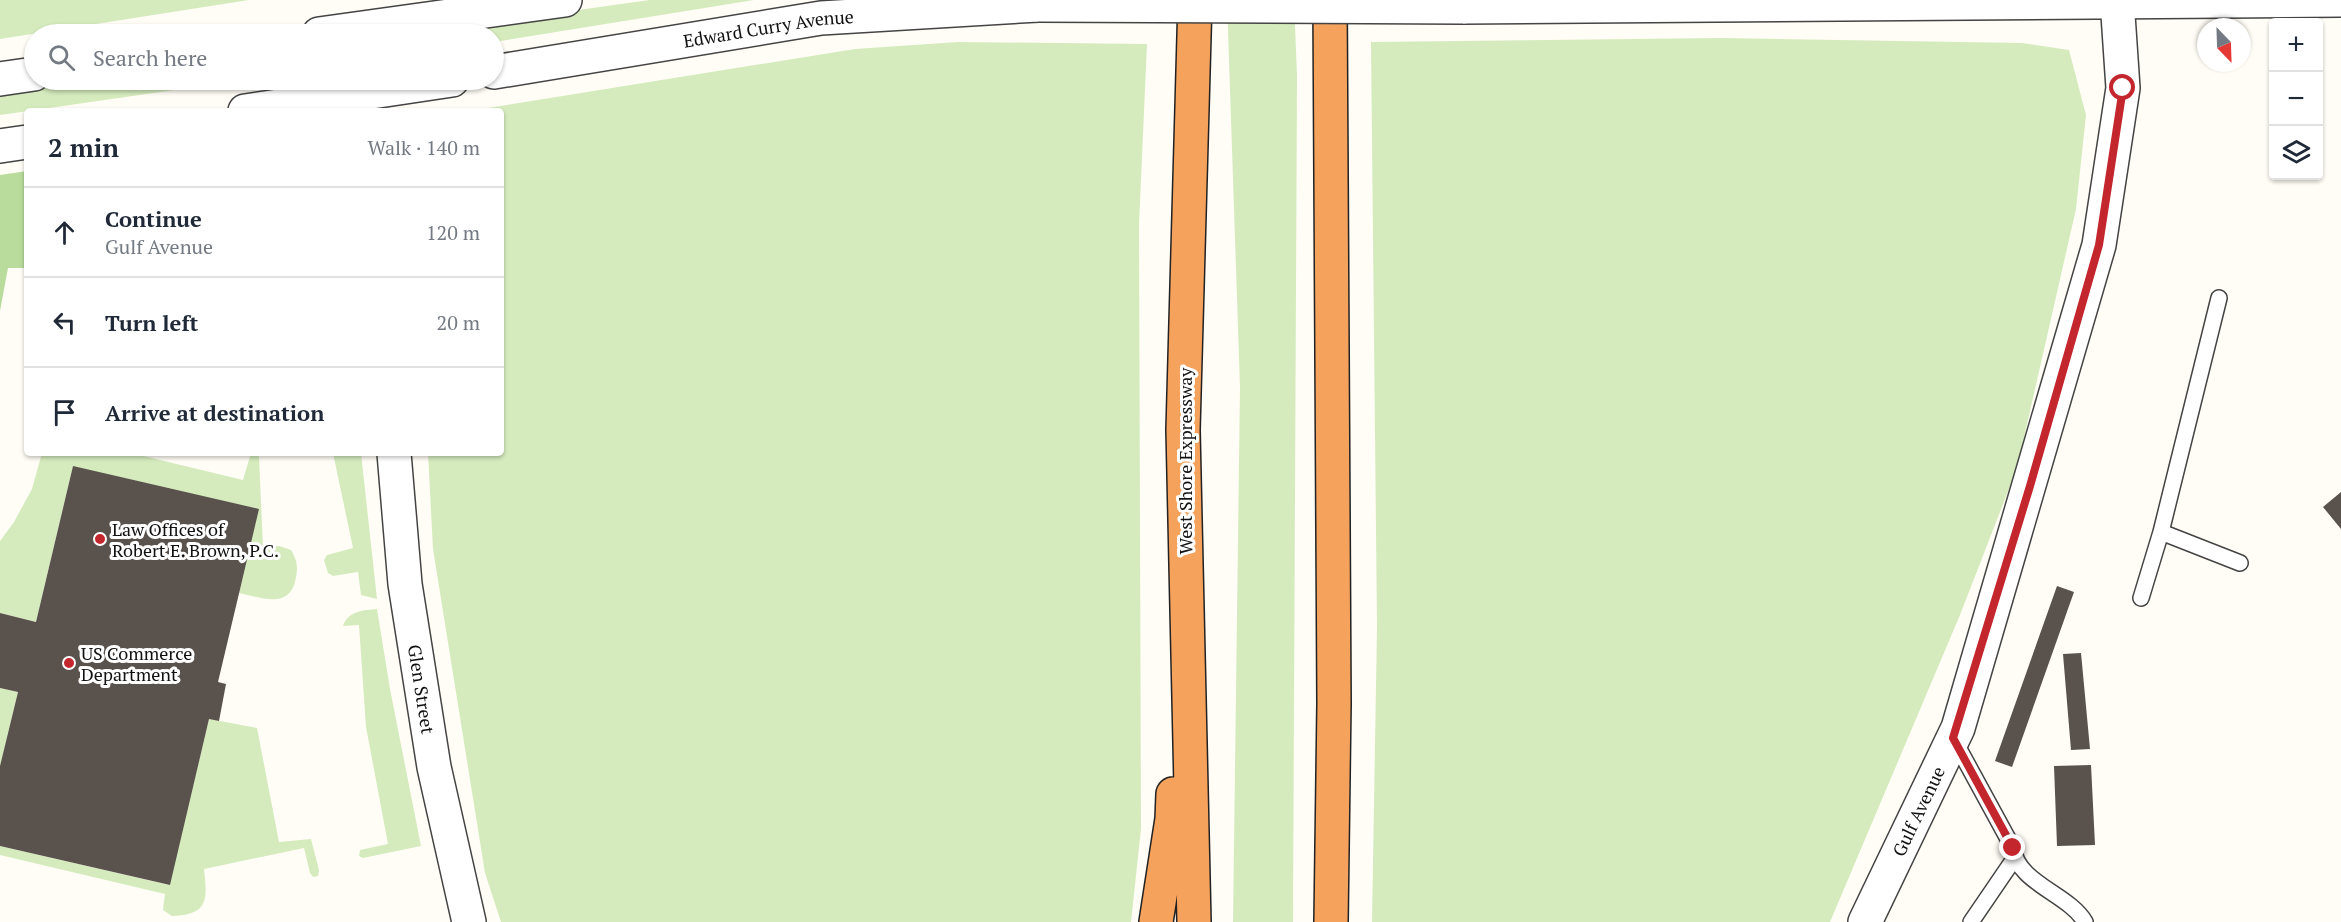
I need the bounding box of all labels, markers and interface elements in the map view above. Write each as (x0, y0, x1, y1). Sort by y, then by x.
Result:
street label: Edward Curry Avenue (681, 4, 854, 53)
north arrow (2197, 18, 2251, 72)
map controls (2269, 18, 2323, 180)
button: + (2269, 18, 2323, 72)
search box (24, 24, 504, 90)
icon: search (45, 41, 78, 74)
text: Search here (93, 43, 207, 72)
button: − (2269, 72, 2323, 126)
route start (2109, 74, 2135, 100)
button: layers (2269, 126, 2323, 180)
text: 2 min (48, 130, 119, 164)
text: Walk · 140 m (368, 134, 480, 161)
text: Continue (105, 204, 202, 233)
icon: ahead (48, 216, 81, 249)
text: 120 m (426, 219, 480, 246)
text: Gulf Avenue (105, 233, 213, 260)
icon: left (48, 306, 81, 339)
text: Turn left (105, 308, 198, 337)
text: 20 m (437, 309, 480, 336)
street label: West Shore Expressway (1173, 367, 1197, 554)
icon: arrive (48, 396, 81, 429)
text: Arrive at destination (105, 398, 324, 427)
place label: Law Offices of Robert E. Brown, P.C. (112, 517, 279, 562)
marker: Law Offices of Robert E. Brown, P.C. (93, 532, 107, 546)
place label: US Commerce Department (81, 641, 192, 686)
street label: Glen Street (403, 643, 441, 736)
marker: US Commerce Department (62, 656, 76, 670)
street label: Gulf Avenue (1886, 762, 1950, 860)
route end (1999, 834, 2025, 860)

